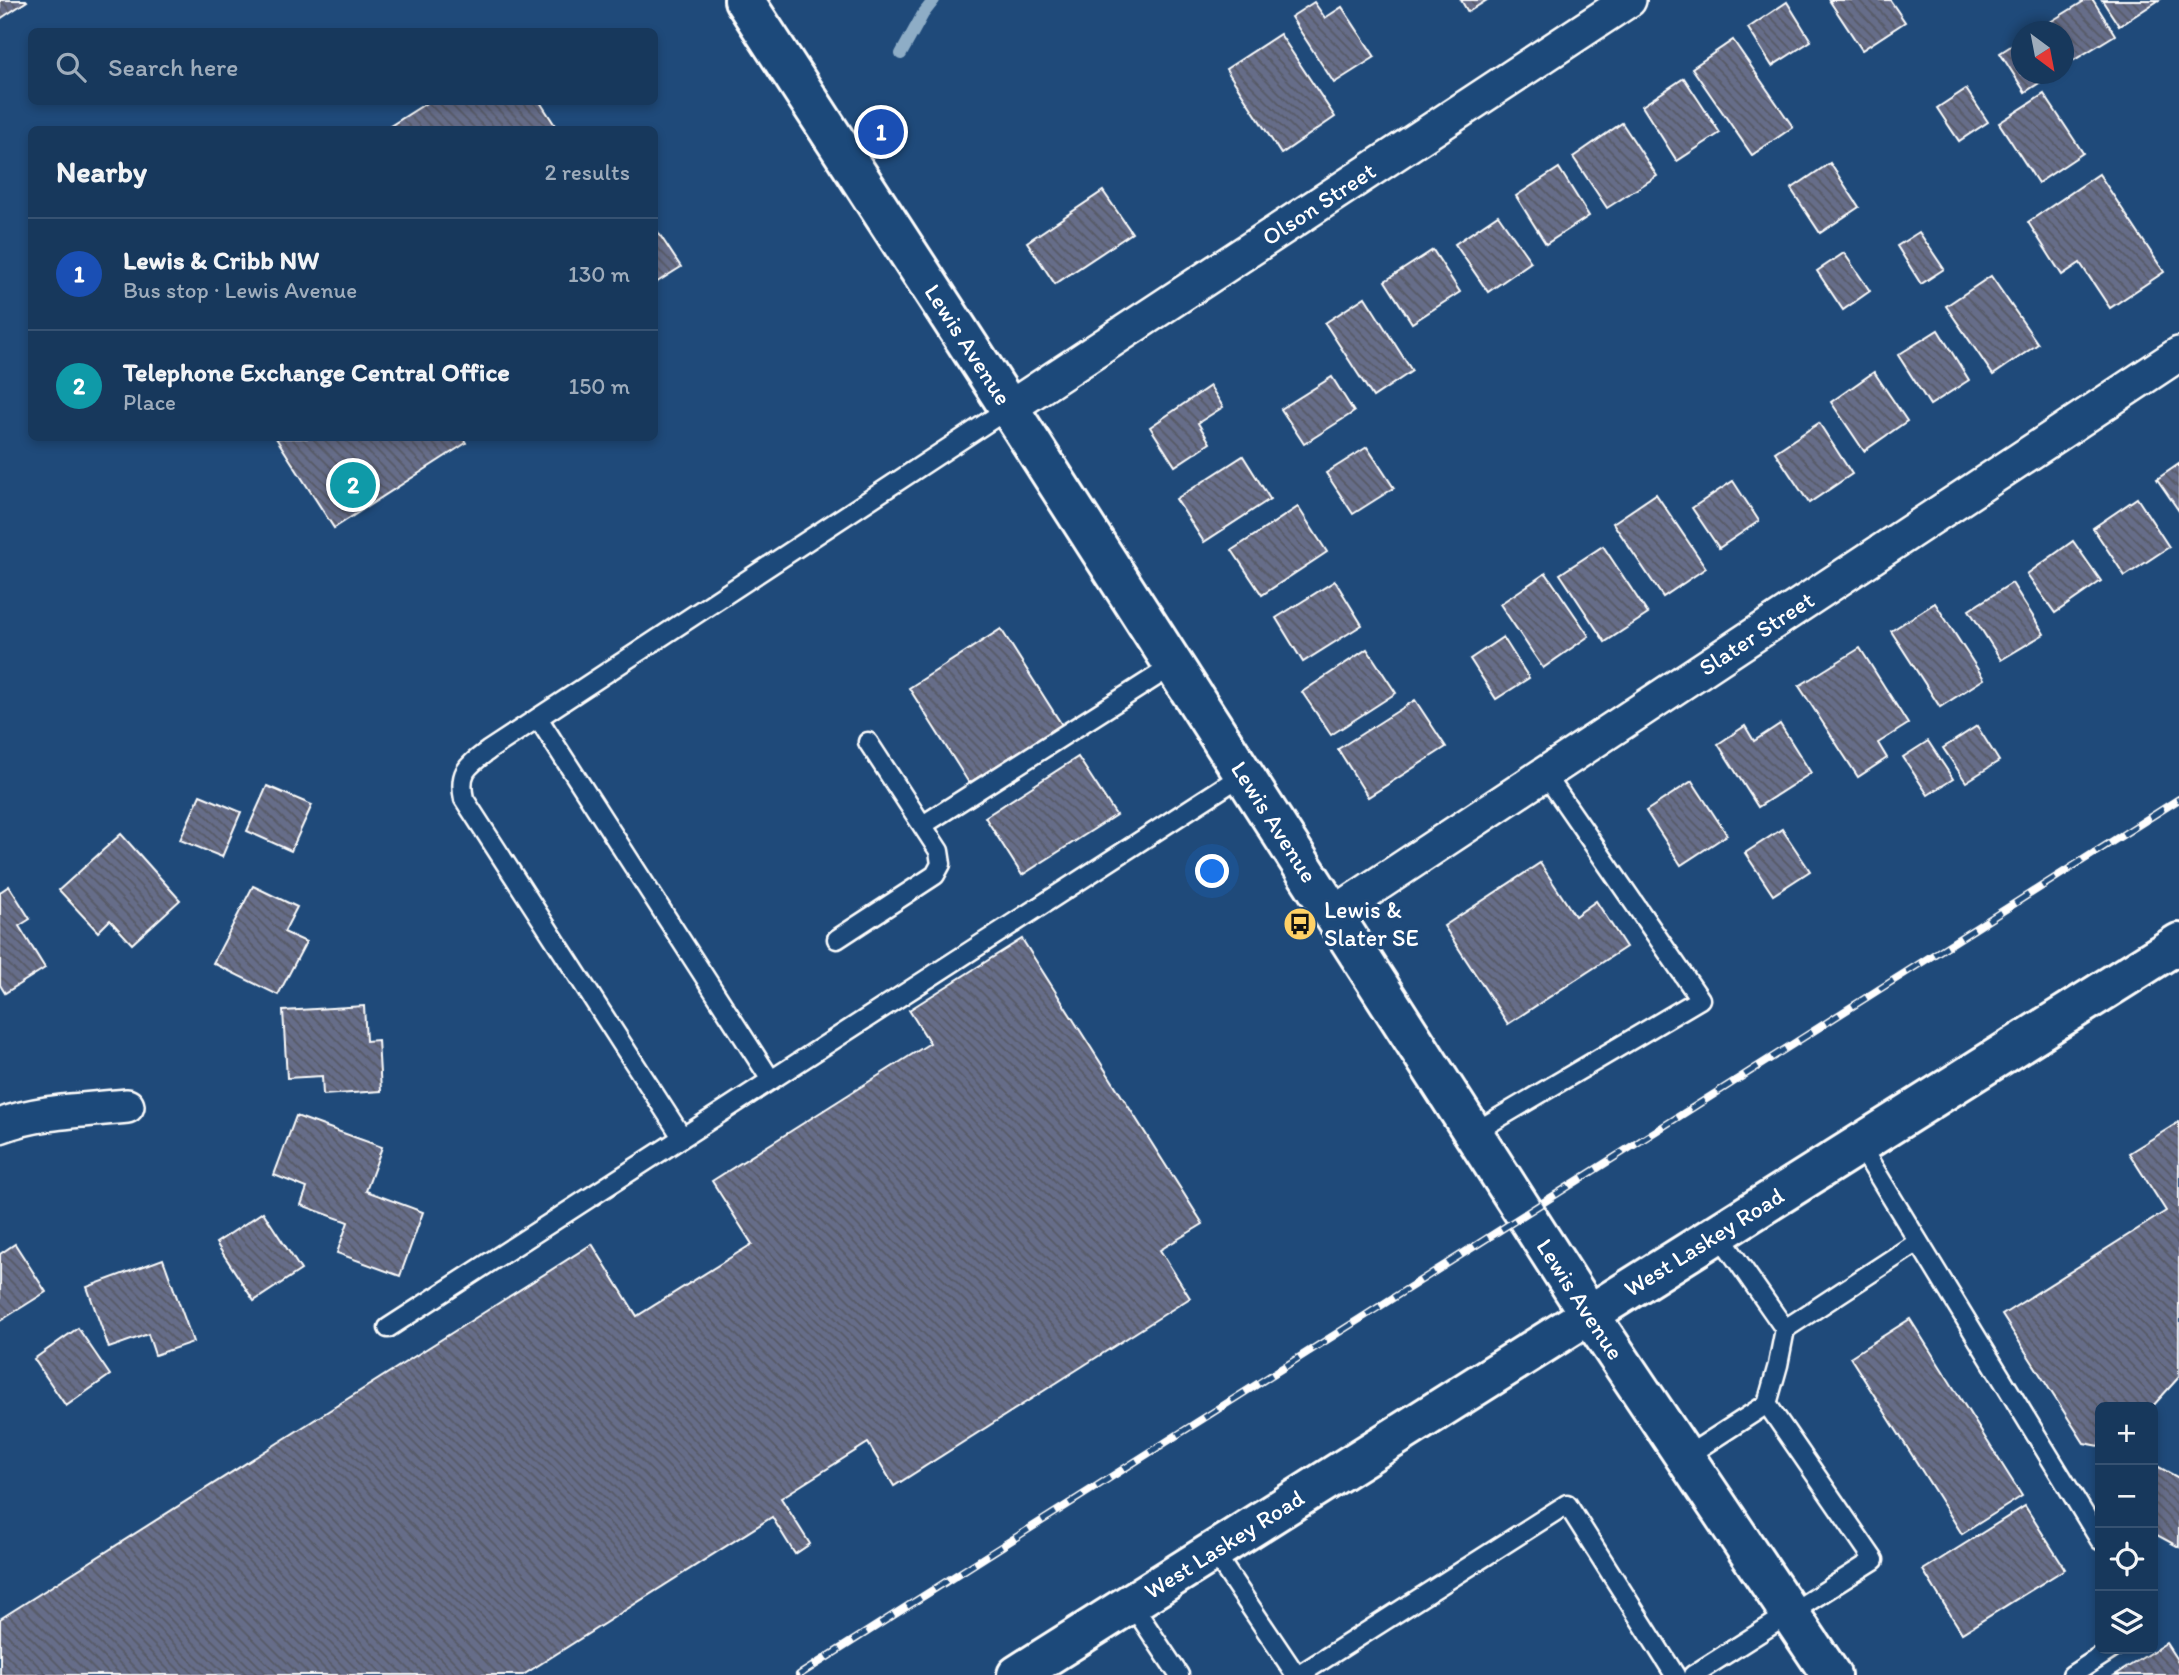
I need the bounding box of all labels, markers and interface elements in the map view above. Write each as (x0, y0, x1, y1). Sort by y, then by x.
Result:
north arrow (2011, 21, 2074, 84)
search box (28, 28, 658, 105)
icon: search (52, 48, 90, 86)
text: Search here (108, 51, 238, 83)
pin: 1 (858, 106, 904, 158)
text: Nearby (56, 153, 147, 190)
street label: Olson Street (1256, 156, 1381, 251)
text: 2 results (544, 158, 630, 186)
text: Lewis & Cribb NW (123, 244, 319, 276)
text: 1 (74, 260, 84, 288)
text: 130 m (568, 260, 630, 288)
text: Bus stop · Lewis Avenue (123, 276, 357, 304)
street label: Lewis Avenue (918, 278, 1018, 410)
text: Telephone Exchange Central Office (123, 356, 510, 388)
text: 2 (73, 372, 85, 400)
text: 150 m (569, 372, 630, 400)
text: Place (123, 388, 176, 416)
pin: 2 (330, 459, 376, 511)
street label: Slater Street (1693, 585, 1819, 682)
street label: Lewis Avenue (1225, 756, 1324, 888)
your location (1195, 854, 1229, 888)
place label: Lewis & Slater SE (1324, 895, 1419, 952)
bus stop icon: Lewis & Slater SE (1281, 905, 1319, 943)
street label: West Laskey Road (1619, 1181, 1789, 1303)
street label: Lewis Avenue (1531, 1233, 1630, 1365)
map controls (2095, 1402, 2158, 1654)
button: + (2095, 1402, 2158, 1465)
button: − (2095, 1465, 2158, 1528)
street label: West Laskey Road (1139, 1483, 1309, 1605)
button: locate (2095, 1528, 2158, 1591)
button: layers (2095, 1591, 2158, 1654)

